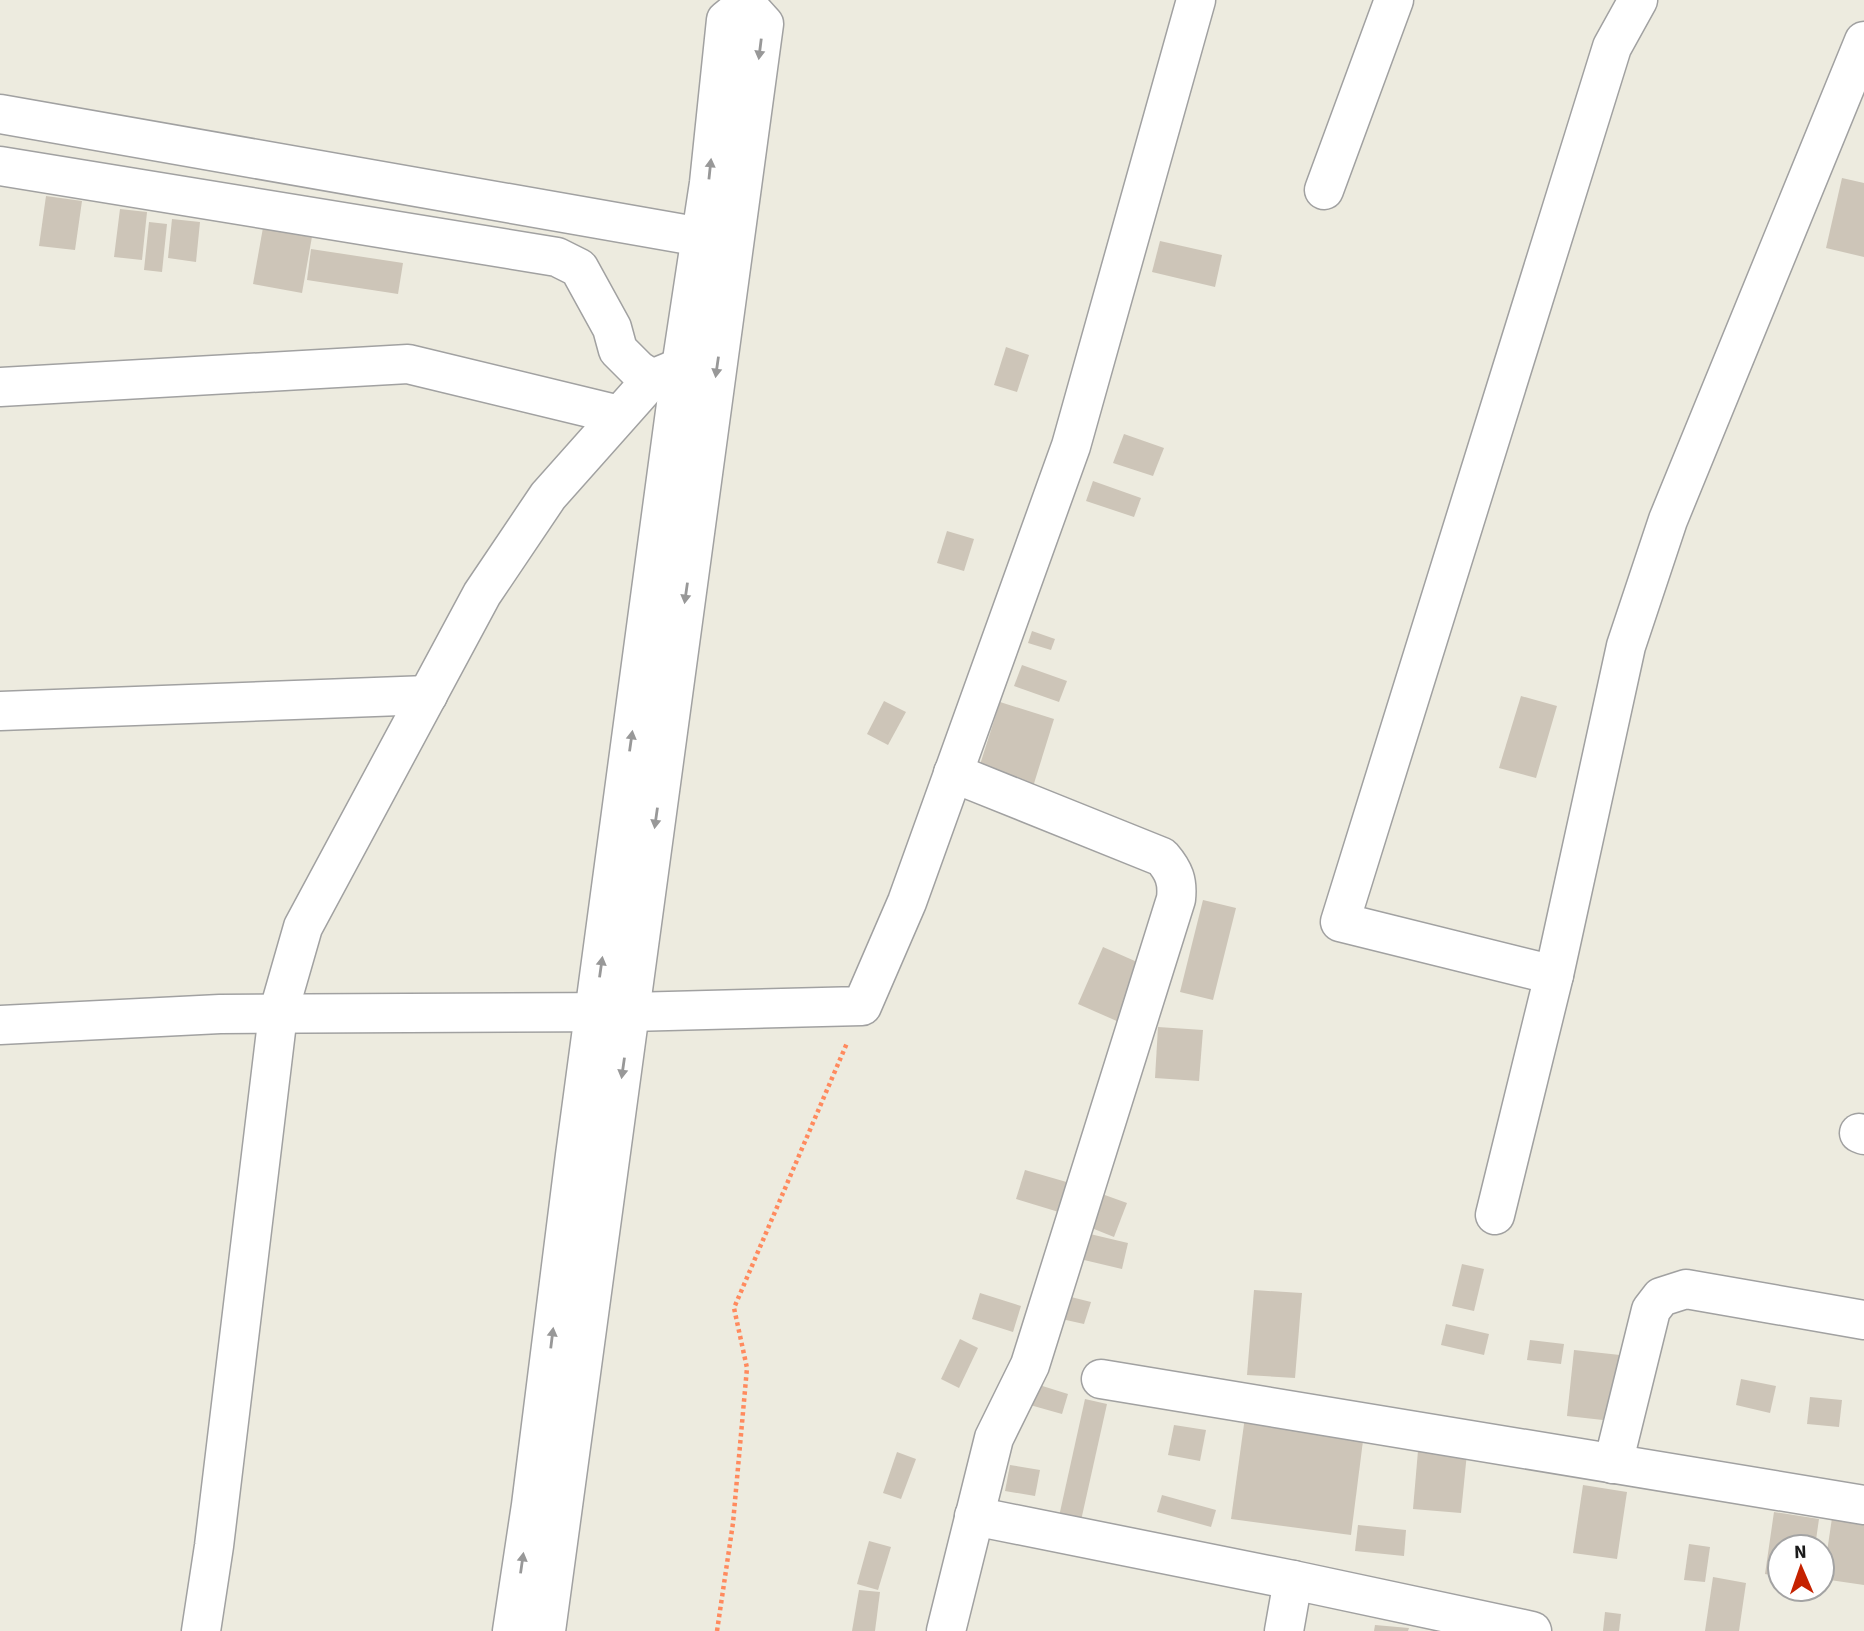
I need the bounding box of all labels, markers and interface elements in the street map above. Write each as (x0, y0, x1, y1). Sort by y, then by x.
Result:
one-way arrow (755, 38, 766, 60)
one-way arrow (705, 158, 716, 180)
one-way arrow (711, 356, 722, 378)
one-way arrow (681, 582, 692, 604)
one-way arrow (626, 730, 637, 752)
one-way arrow (651, 807, 662, 829)
one-way arrow (595, 955, 606, 977)
one-way arrow (617, 1057, 628, 1079)
one-way arrow (546, 1327, 557, 1349)
north arrow (1766, 1533, 1836, 1603)
text: N (1794, 1539, 1807, 1566)
one-way arrow (517, 1552, 528, 1574)

